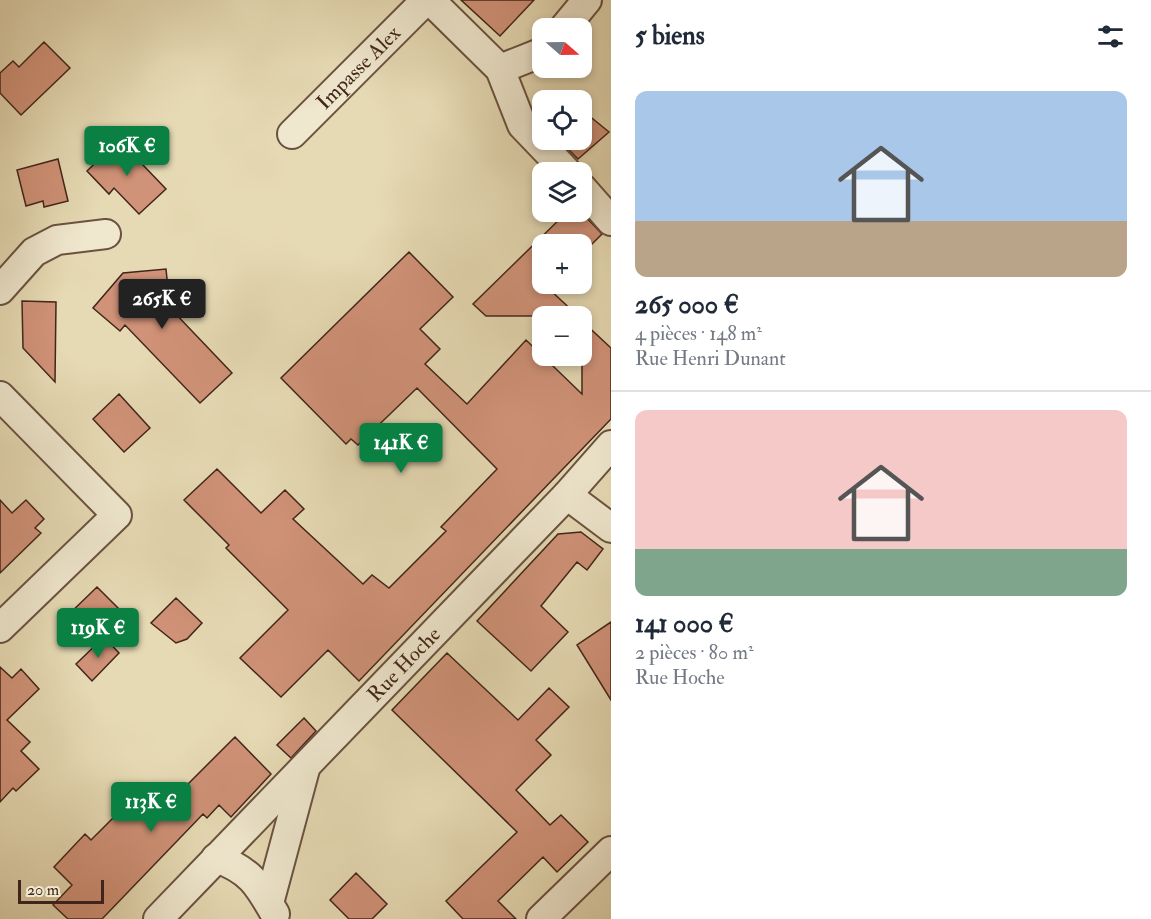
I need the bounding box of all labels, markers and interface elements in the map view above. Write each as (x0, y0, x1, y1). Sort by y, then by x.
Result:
north arrow (532, 18, 592, 78)
map controls (532, 18, 592, 366)
street label: Impasse Alex (311, 20, 407, 116)
text: 5 biens (635, 20, 705, 52)
icon: filters (1094, 20, 1127, 53)
button: locate (532, 90, 592, 150)
pin: 106K € (78, 126, 176, 177)
icon: home (827, 130, 935, 238)
text: 106K € (98, 133, 156, 158)
button: layers (532, 162, 592, 222)
button: + (532, 234, 592, 294)
pin: 265K € (113, 279, 211, 330)
text: 265K € (133, 286, 191, 311)
text: 265 000 € (635, 289, 739, 321)
button: − (532, 306, 592, 366)
text: 4 pièces · 148 m² (635, 321, 762, 346)
text: Rue Henri Dunant (635, 346, 786, 371)
pin: 141K € (352, 423, 450, 474)
text: 141K € (374, 430, 428, 455)
icon: home (827, 449, 935, 557)
pin: 119K € (49, 608, 147, 659)
text: 141 000 € (635, 608, 734, 640)
text: 119K € (71, 615, 125, 640)
street label: Rue Hoche (362, 621, 447, 708)
text: 2 pièces · 80 m² (635, 640, 754, 665)
text: Rue Hoche (635, 665, 725, 690)
pin: 113K € (102, 782, 200, 833)
text: 113K € (125, 789, 177, 814)
scale bar (18, 877, 104, 904)
text: 20 m (27, 880, 59, 900)

